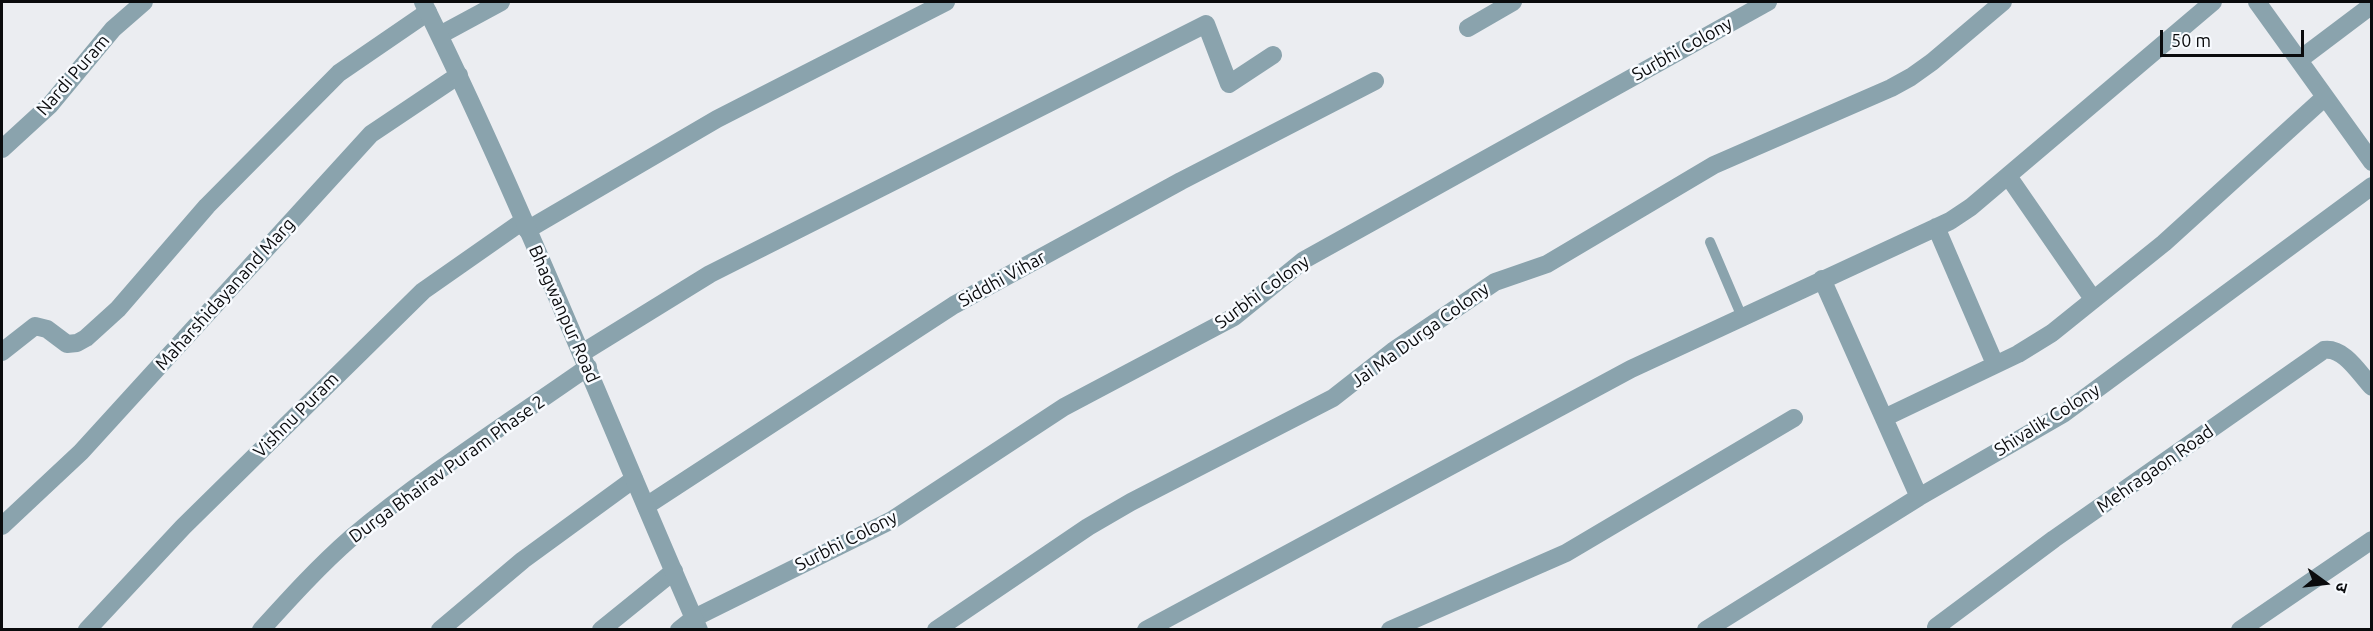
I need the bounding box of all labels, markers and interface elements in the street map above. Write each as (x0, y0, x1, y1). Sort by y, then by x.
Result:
street label: Surbhi Colony (1628, 13, 1736, 85)
scale bar (2163, 18, 2307, 56)
street label: Nardi Puram (32, 30, 114, 120)
text: 50 m (2171, 30, 2211, 50)
street label: Maharshidayanand Marg (151, 213, 299, 375)
street label: Bhagwanpur Road (524, 242, 604, 386)
street label: Siddhi Vihar (955, 246, 1049, 312)
street label: Surbhi Colony (1211, 251, 1313, 333)
street label: Jai Ma Durga Colony (1347, 278, 1493, 392)
street label: Vishnu Puram (249, 368, 343, 462)
street label: Shivalik Colony (1990, 379, 2104, 461)
street label: Durga Bhairav Puram Phase 2 (345, 391, 549, 547)
street label: Mehragaon Road (2092, 421, 2218, 517)
street label: Surbhi Colony (791, 506, 901, 576)
north arrow (2295, 553, 2355, 613)
text: उ (2332, 581, 2352, 595)

